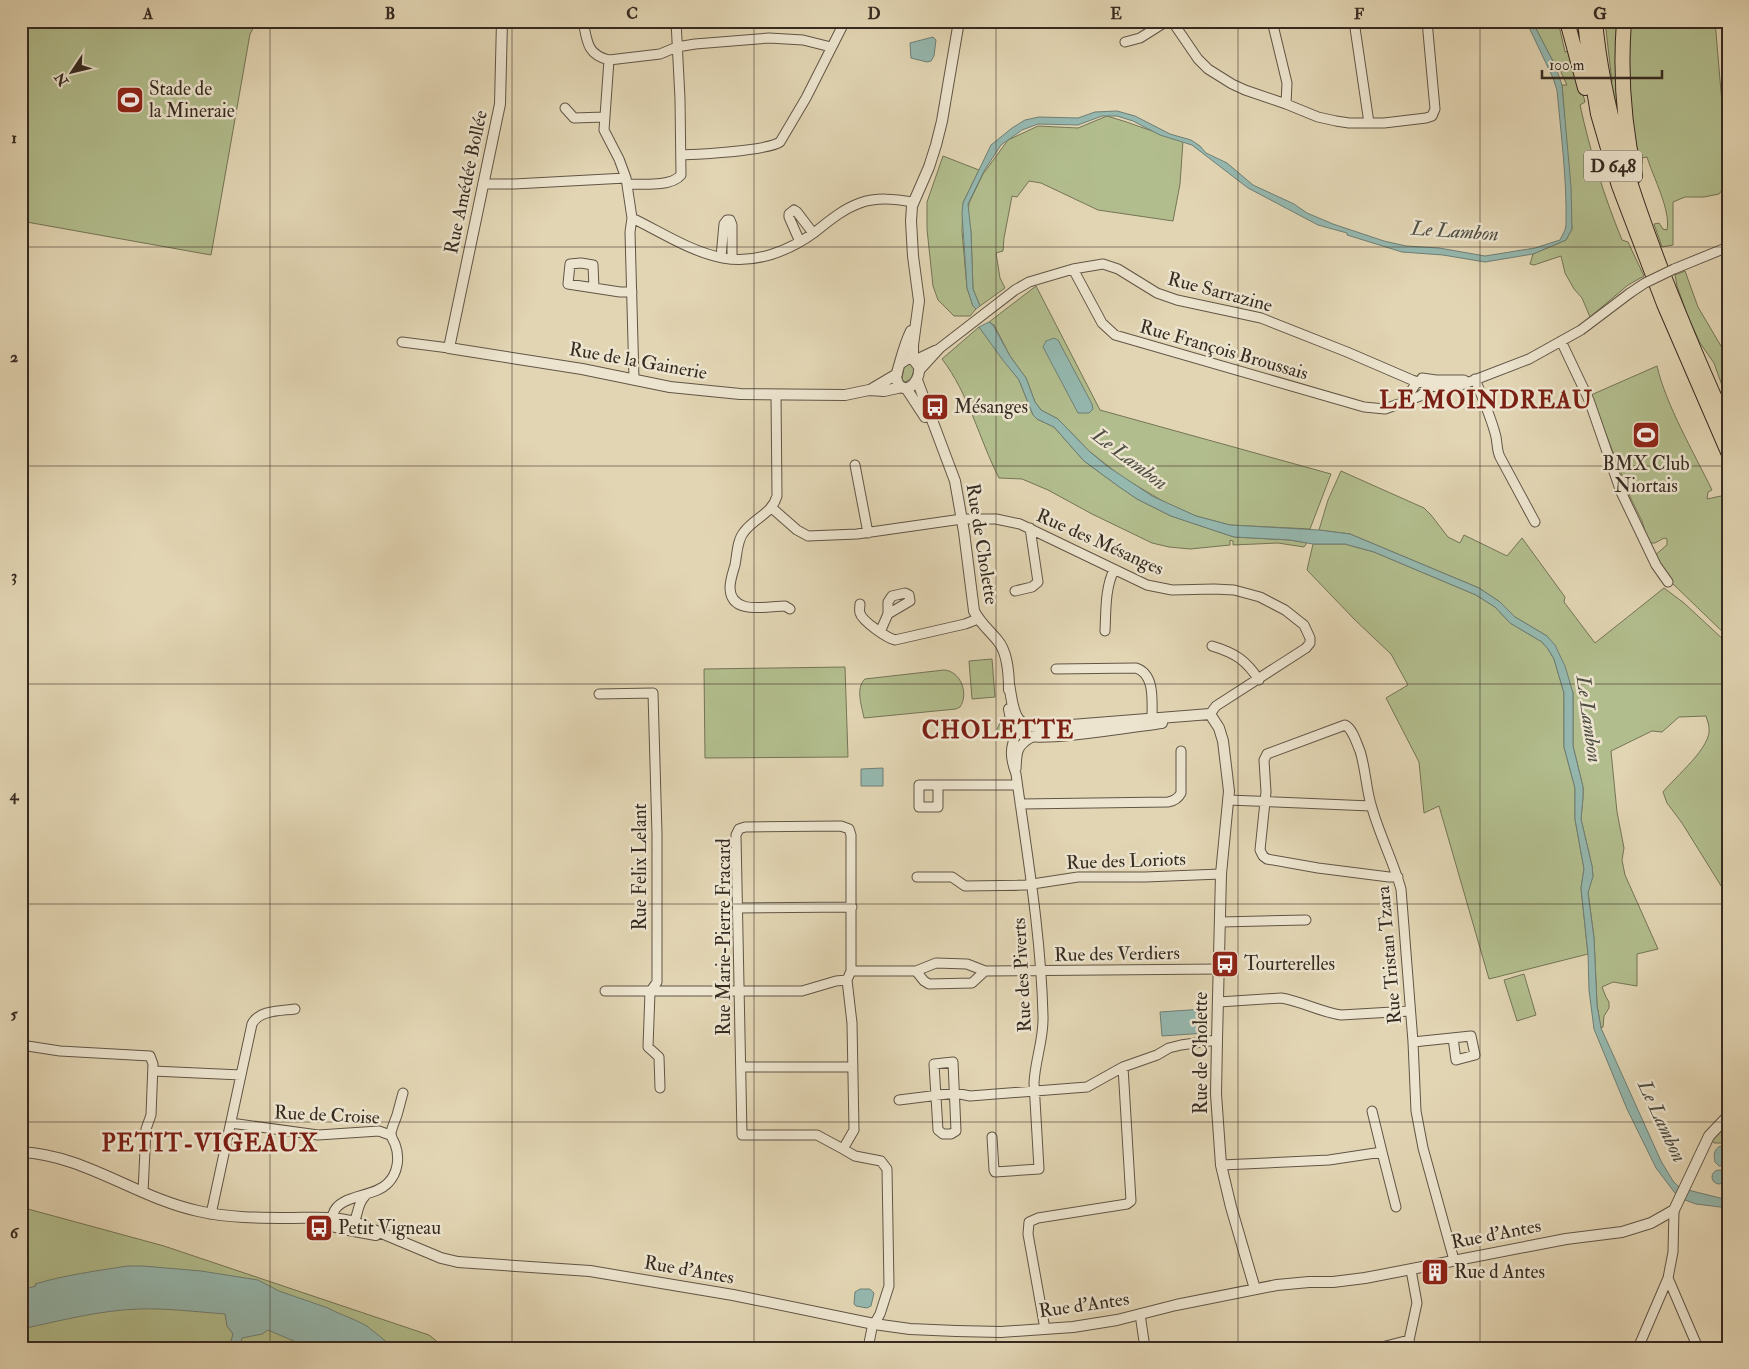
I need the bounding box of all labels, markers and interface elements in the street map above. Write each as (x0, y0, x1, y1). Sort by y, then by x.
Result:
text: A (142, 4, 154, 24)
text: B (385, 4, 395, 24)
text: C (626, 4, 638, 24)
text: D (867, 4, 881, 24)
text: E (1110, 4, 1122, 24)
text: F (1354, 4, 1364, 24)
text: G (1593, 4, 1607, 24)
north arrow (48, 48, 98, 98)
scale bar (1542, 48, 1662, 80)
text: 100 m (1549, 56, 1585, 75)
text: N (51, 69, 73, 90)
place label: Stade de la Mineraie (149, 77, 235, 123)
sports icon: Stade de la Mineraie (115, 85, 145, 115)
street label: Rue Amédée Bollée (439, 108, 493, 256)
text: 1 (11, 128, 17, 148)
road number: D 648 (1584, 150, 1642, 182)
water label: Le Lambon (1409, 215, 1500, 247)
street label: Rue Sarrazine (1165, 266, 1275, 318)
street label: Rue François Broussais (1137, 314, 1311, 386)
street label: Rue de la Gainerie (567, 337, 709, 385)
text: 2 (10, 347, 18, 367)
district label: LE MOINDREAU (1379, 385, 1593, 416)
bus stop icon: Mésanges (920, 392, 950, 422)
place label: Mésanges (954, 395, 1028, 419)
sports icon: BMX Club Niortais (1631, 420, 1661, 450)
water label: Le Lambon (1087, 422, 1173, 495)
place label: BMX Club Niortais (1602, 452, 1690, 498)
street label: Rue de Cholette (961, 482, 1003, 606)
street label: Rue des Mésanges (1033, 503, 1167, 581)
text: 3 (11, 566, 17, 586)
water label: Le Lambon (1570, 673, 1607, 764)
district label: CHOLETTE (922, 715, 1074, 746)
text: 4 (9, 785, 20, 805)
street label: Rue Felix Lelant (628, 803, 652, 931)
street label: Rue Marie-Pierre Fracard (712, 838, 736, 1036)
street label: Rue des Loriots (1066, 847, 1186, 875)
street label: Rue Tristan Tzara (1371, 885, 1407, 1025)
street label: Rue des Piverts (1007, 917, 1037, 1033)
street label: Rue des Verdiers (1054, 941, 1180, 967)
bus stop icon: Tourterelles (1210, 949, 1240, 979)
place label: Tourterelles (1244, 952, 1335, 976)
street label: Rue de Cholette (1189, 992, 1213, 1114)
text: 5 (10, 1004, 18, 1024)
water label: Le Lambon (1632, 1075, 1692, 1166)
street label: Rue de Croise (274, 1100, 381, 1130)
district label: PETIT-VIGEAUX (102, 1128, 318, 1159)
bus stop icon: Petit Vigneau (304, 1213, 334, 1243)
street label: Rue d'Antes (1449, 1214, 1543, 1254)
place label: Petit Vigneau (338, 1216, 441, 1240)
text: 6 (10, 1223, 20, 1243)
street label: Rue d'Antes (642, 1250, 736, 1290)
building icon: Rue d Antes (1420, 1257, 1450, 1287)
place label: Rue d Antes (1454, 1260, 1545, 1284)
street label: Rue d'Antes (1037, 1287, 1131, 1323)

